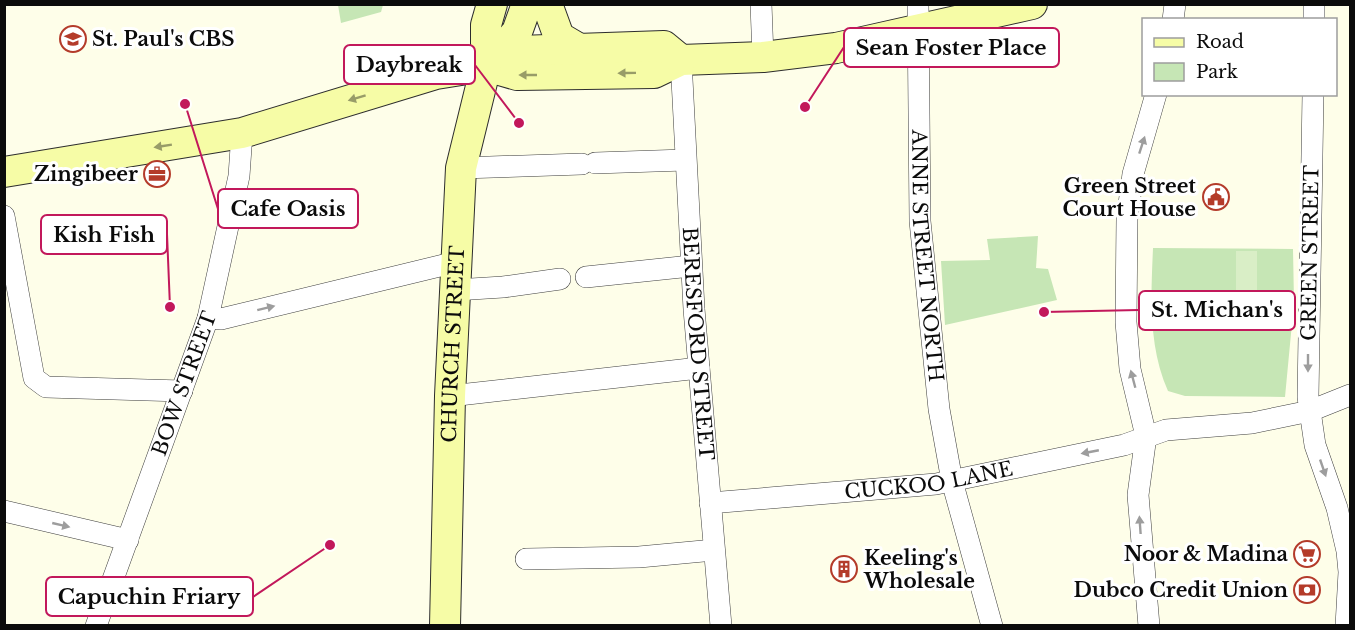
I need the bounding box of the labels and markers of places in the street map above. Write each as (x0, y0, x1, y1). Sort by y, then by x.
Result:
school or university icon: St. Paul's CBS (58, 24, 88, 54)
place label: St. Paul's CBS (92, 27, 235, 51)
callout: Sean Foster Place (844, 28, 1059, 67)
callout: Daybreak (344, 45, 475, 84)
office icon: Zingibeer (142, 159, 172, 189)
place label: Zingibeer (34, 162, 138, 186)
place label: Green Street Court House (1062, 174, 1196, 221)
public building icon: Green Street Court House (1201, 182, 1231, 212)
callout: Cafe Oasis (218, 189, 358, 228)
callout: Kish Fish (41, 215, 167, 254)
callout: St. Michan's (1139, 291, 1295, 330)
supermarket icon: Noor & Madina (1292, 539, 1322, 569)
place label: Noor & Madina (1124, 542, 1289, 566)
place label: Keeling's Wholesale (863, 546, 975, 593)
building icon: Keeling's Wholesale (829, 554, 859, 584)
bank icon: Dubco Credit Union (1292, 575, 1322, 605)
callout: Capuchin Friary (46, 577, 253, 616)
place label: Dubco Credit Union (1074, 578, 1288, 602)

